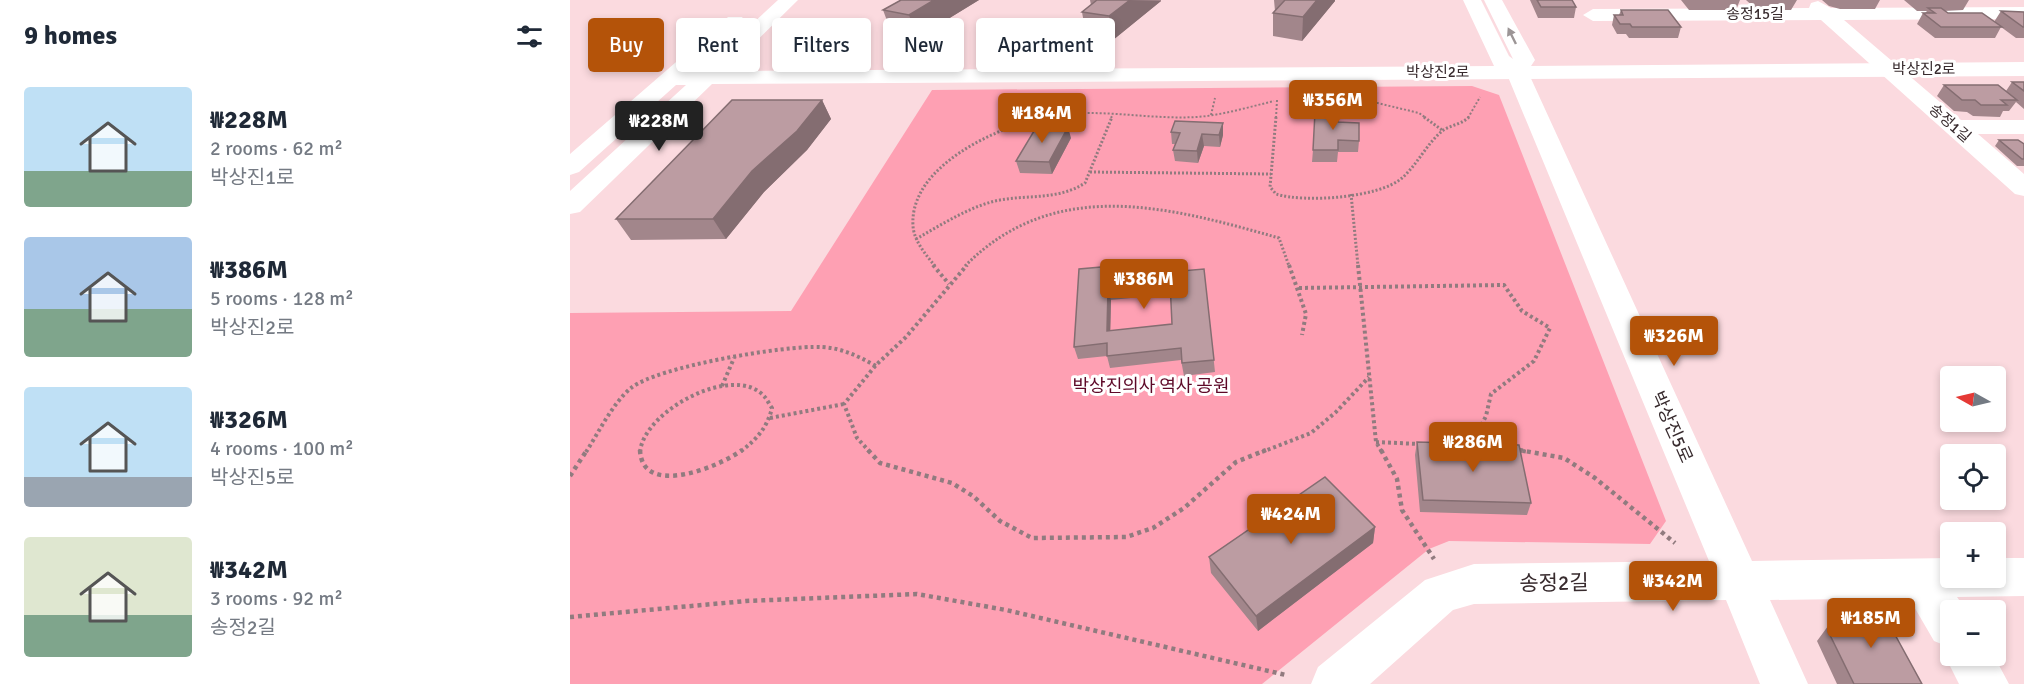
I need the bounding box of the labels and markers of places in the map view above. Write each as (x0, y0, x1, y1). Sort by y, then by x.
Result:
pin: ₩356M (1291, 80, 1375, 131)
pin: ₩184M (1000, 93, 1084, 144)
pin: ₩228M (617, 101, 701, 152)
pin: ₩386M (1102, 259, 1186, 310)
pin: ₩326M (1632, 316, 1716, 367)
pin: ₩286M (1431, 422, 1515, 473)
pin: ₩424M (1249, 494, 1333, 545)
pin: ₩342M (1631, 561, 1715, 612)
pin: ₩185M (1829, 598, 1913, 649)

